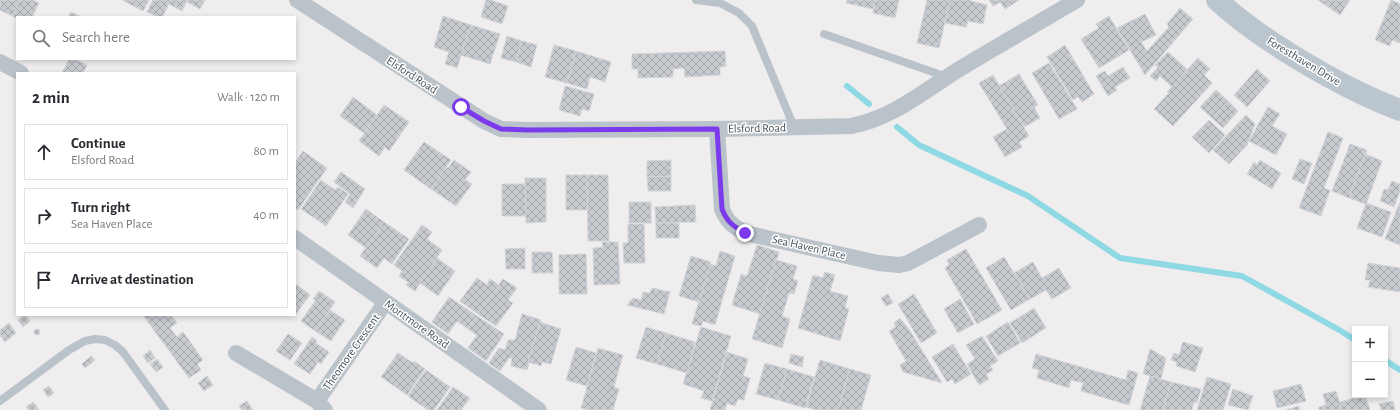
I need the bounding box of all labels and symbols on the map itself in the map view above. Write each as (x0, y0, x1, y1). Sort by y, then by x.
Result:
street label: Foresthaven Drive (1265, 34, 1343, 88)
street label: Elsford Road (384, 54, 440, 96)
route start (452, 98, 470, 116)
street label: Elsford Road (728, 121, 786, 135)
route end (736, 224, 754, 242)
street label: Sea Haven Place (771, 233, 847, 261)
street label: Montmore Road (383, 297, 451, 351)
street label: Theomore Crescent (320, 312, 382, 392)

